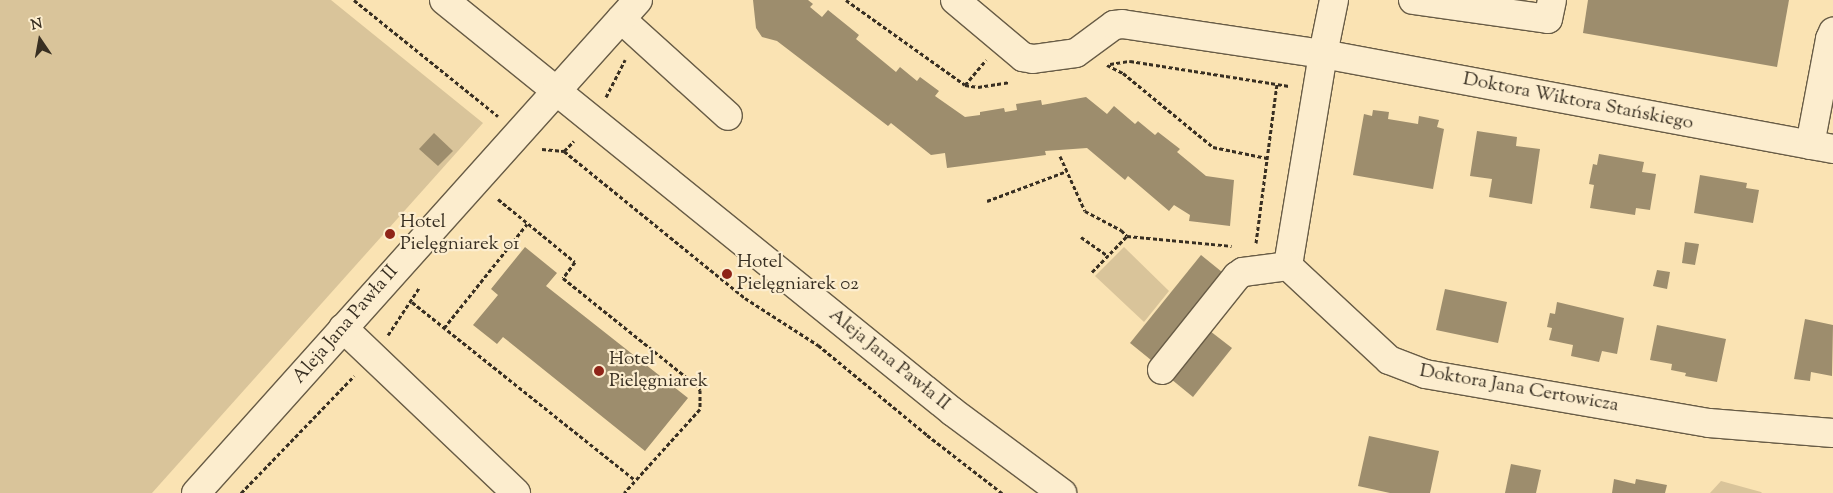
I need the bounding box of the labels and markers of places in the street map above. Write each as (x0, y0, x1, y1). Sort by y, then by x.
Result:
place label: Hotel Pielęgniarek 01 (400, 212, 519, 256)
marker: Hotel Pielęgniarek 01 (384, 228, 396, 240)
place label: Hotel Pielęgniarek 02 (737, 252, 859, 296)
marker: Hotel Pielęgniarek 02 (721, 268, 733, 280)
place label: Hotel Pielęgniarek (609, 349, 708, 393)
marker: Hotel Pielęgniarek (593, 365, 605, 377)

